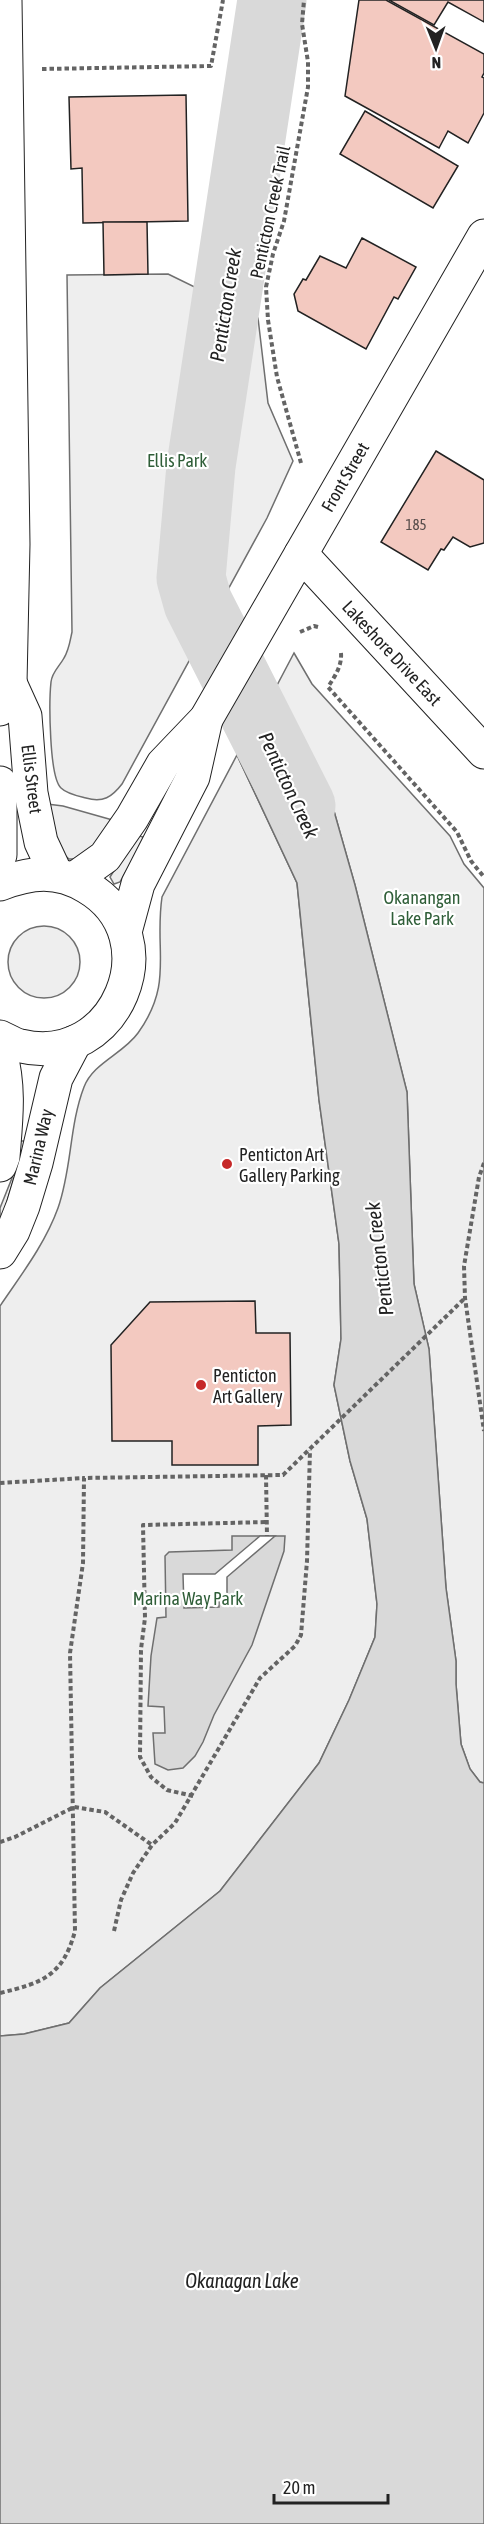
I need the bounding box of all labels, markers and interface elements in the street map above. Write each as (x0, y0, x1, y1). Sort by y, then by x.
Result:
north arrow (406, 18, 466, 78)
text: N (431, 54, 441, 72)
street label: Penticton Creek Trail (246, 143, 294, 280)
water label: Penticton Creek (205, 247, 245, 363)
street label: Front Street (317, 439, 373, 515)
park label: Ellis Park (147, 450, 207, 471)
house number: 185 (405, 516, 427, 533)
street label: Lakeshore Drive East (338, 596, 446, 710)
water label: Penticton Creek (254, 728, 324, 842)
street label: Ellis Street (17, 743, 47, 815)
park label: Okanangan Lake Park (383, 887, 461, 929)
street label: Marina Way (19, 1107, 57, 1187)
place label: Penticton Art Gallery Parking (239, 1144, 340, 1186)
marker: Penticton Art Gallery Parking (220, 1157, 234, 1171)
water label: Penticton Creek (361, 1201, 397, 1317)
place label: Penticton Art Gallery (213, 1365, 283, 1407)
marker: Penticton Art Gallery (194, 1378, 208, 1392)
park label: Marina Way Park (133, 1588, 243, 1609)
water label: Okanagan Lake (185, 2269, 299, 2292)
scale bar (274, 2467, 388, 2505)
text: 20 m (283, 2477, 315, 2498)

